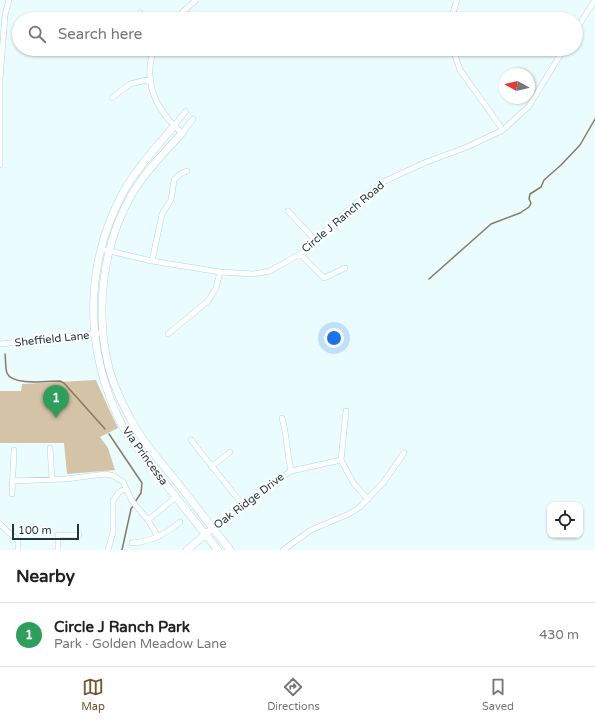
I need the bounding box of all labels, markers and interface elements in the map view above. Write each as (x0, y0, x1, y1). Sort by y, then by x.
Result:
search box (12, 12, 583, 56)
icon: search (26, 23, 48, 45)
text: Search here (58, 25, 142, 43)
north arrow (499, 68, 535, 104)
street label: Circle J Ranch Road (299, 179, 387, 255)
your location (324, 328, 344, 348)
street label: Sheffield Lane (14, 329, 90, 349)
pin: 1 (43, 385, 69, 418)
street label: Via Princessa (119, 424, 171, 488)
street label: Oak Ridge Drive (211, 470, 287, 532)
map controls (547, 502, 583, 538)
button: locate (547, 502, 583, 538)
scale bar (12, 522, 79, 541)
text: 100 m (18, 524, 52, 537)
text: Nearby (16, 566, 75, 587)
text: Circle J Ranch Park (54, 618, 190, 636)
text: 1 (25, 627, 33, 643)
text: 430 m (539, 627, 579, 643)
text: Park · Golden Meadow Lane (54, 636, 227, 652)
tab: Map (81, 676, 105, 713)
tab: Directions (267, 676, 320, 713)
tab: Saved (482, 676, 514, 713)

